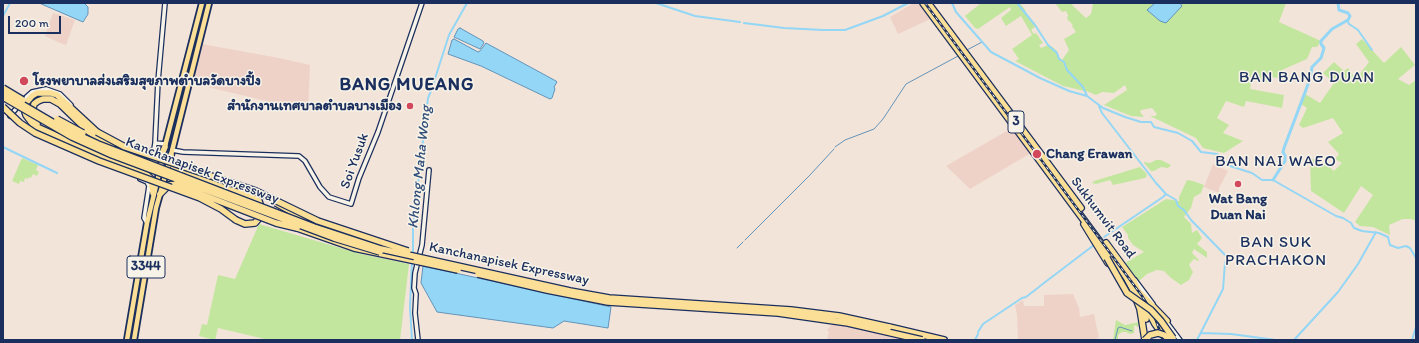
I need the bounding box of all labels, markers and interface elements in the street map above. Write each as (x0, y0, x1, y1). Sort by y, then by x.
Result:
scale bar (10, 8, 63, 34)
text: 200 m (15, 16, 49, 30)
district label: BAN BANG DUAN (1239, 68, 1375, 88)
place label: โรงพยาบาลส่งเสริมสุขภาพตำบลวัดบางปิ้ง (33, 73, 261, 89)
district label: BANG MUEANG (340, 74, 474, 96)
marker: โรงพยาบาลส่งเสริมสุขภาพตำบลวัดบางปิ้ง (18, 75, 30, 87)
place label: สำนักงานเทศบาลตำบลบางเมือง (227, 98, 402, 114)
marker: สำนักงานเทศบาลตำบลบางเมือง (405, 101, 415, 111)
water label: Khlong Maha Wong (405, 105, 435, 229)
road number: 3 (1008, 111, 1024, 133)
street label: Soi Yusuk (337, 131, 373, 191)
street label: Kanchanapisek Expressway (123, 134, 281, 208)
place label: Chang Erawan (1046, 146, 1132, 162)
marker: Chang Erawan (1031, 148, 1043, 160)
district label: BAN NAI WAEO (1216, 152, 1336, 172)
street label: Sukhumvit Road (1067, 174, 1139, 262)
marker: Wat Bang Duan Nai (1233, 179, 1243, 189)
place label: Wat Bang Duan Nai (1209, 191, 1267, 224)
district label: BAN SUK PRACHAKON (1225, 233, 1327, 271)
street label: Kanchanapisek Expressway (428, 239, 590, 289)
road number: 3344 (127, 256, 165, 278)

